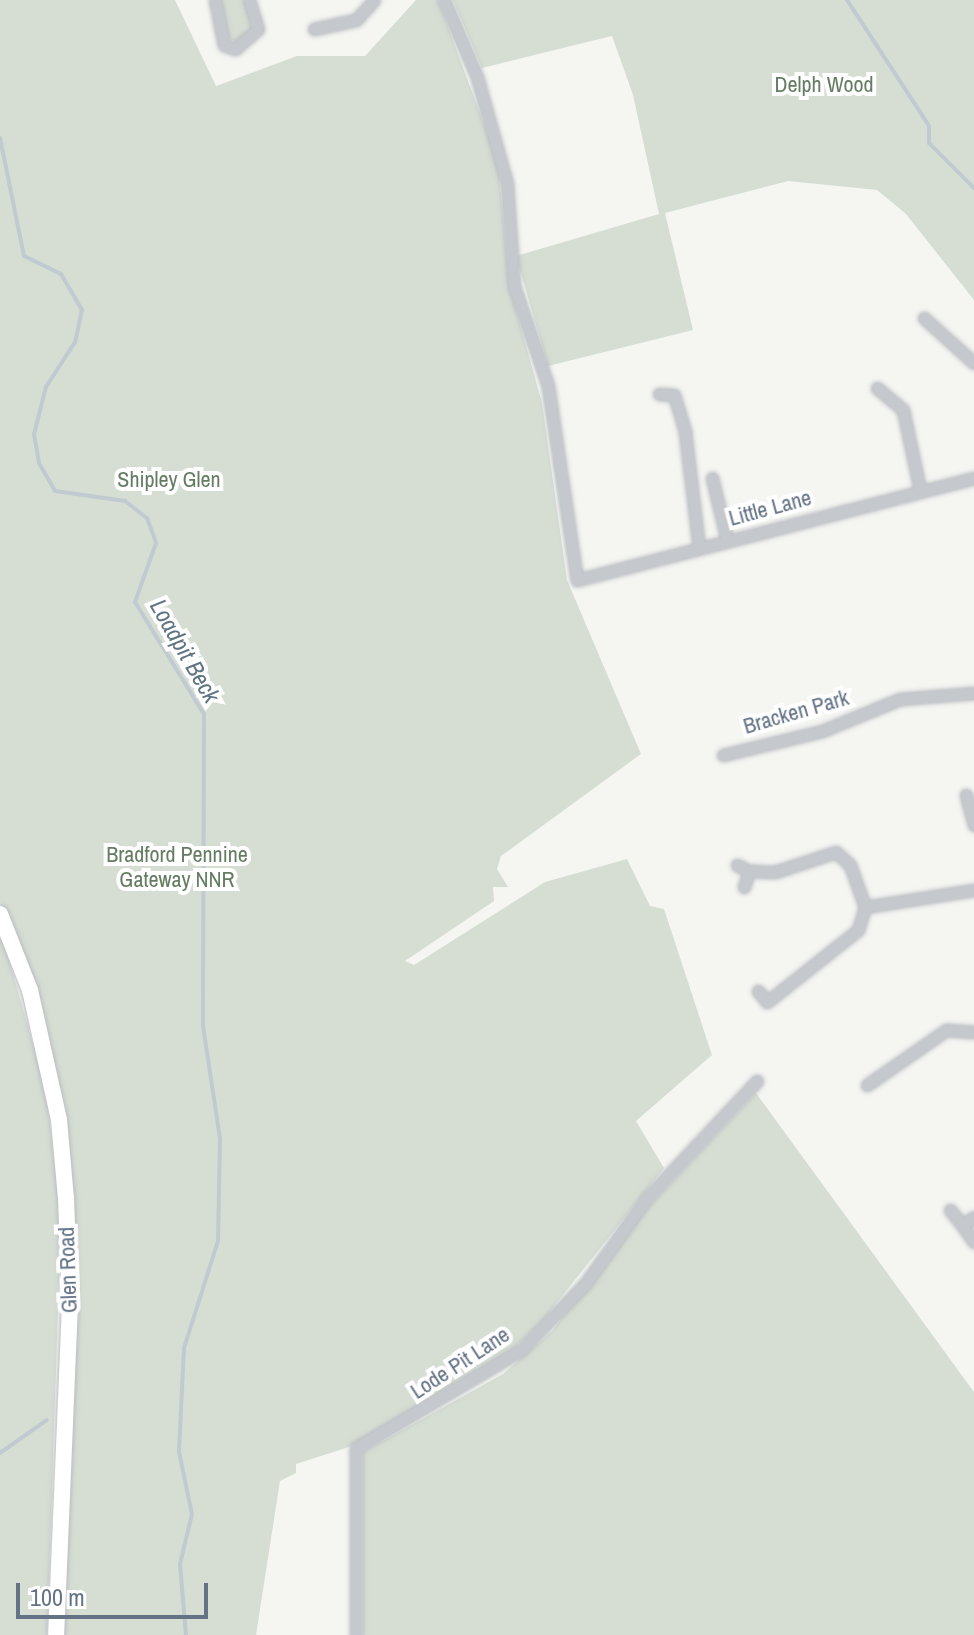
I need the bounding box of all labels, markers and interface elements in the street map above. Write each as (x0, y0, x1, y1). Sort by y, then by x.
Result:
park label: Delph Wood (775, 72, 873, 98)
park label: Shipley Glen (117, 467, 221, 493)
street label: Little Lane (726, 484, 814, 532)
water label: Loadpit Beck (144, 594, 226, 708)
street label: Bracken Park (740, 684, 852, 740)
park label: Bradford Pennine Gateway NNR (106, 841, 248, 892)
street label: Glen Road (53, 1226, 83, 1314)
street label: Lode Pit Lane (406, 1321, 514, 1405)
scale bar (20, 1567, 212, 1617)
text: 100 m (30, 1581, 85, 1613)

